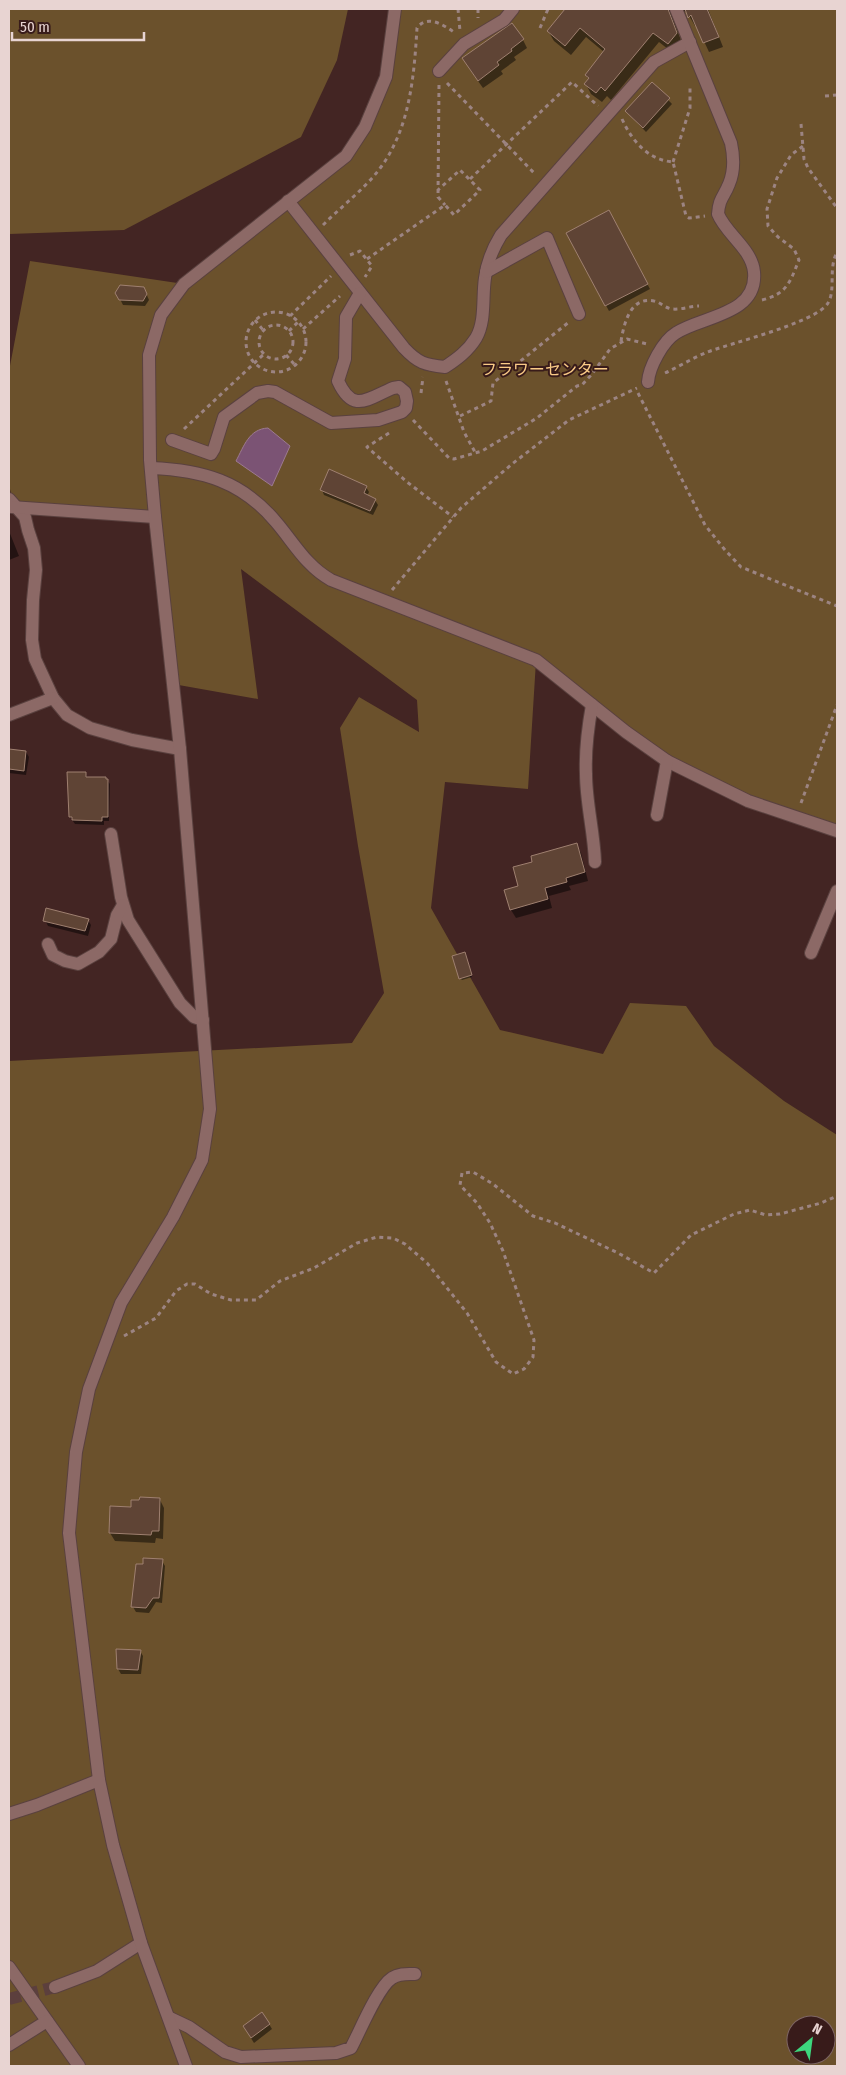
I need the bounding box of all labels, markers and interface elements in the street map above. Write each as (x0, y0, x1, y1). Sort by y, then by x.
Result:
scale bar (12, 10, 145, 42)
text: 50 m (20, 18, 50, 36)
park label: フラワーセンター (481, 360, 609, 379)
north arrow (786, 2015, 836, 2065)
text: N (809, 2020, 825, 2039)

